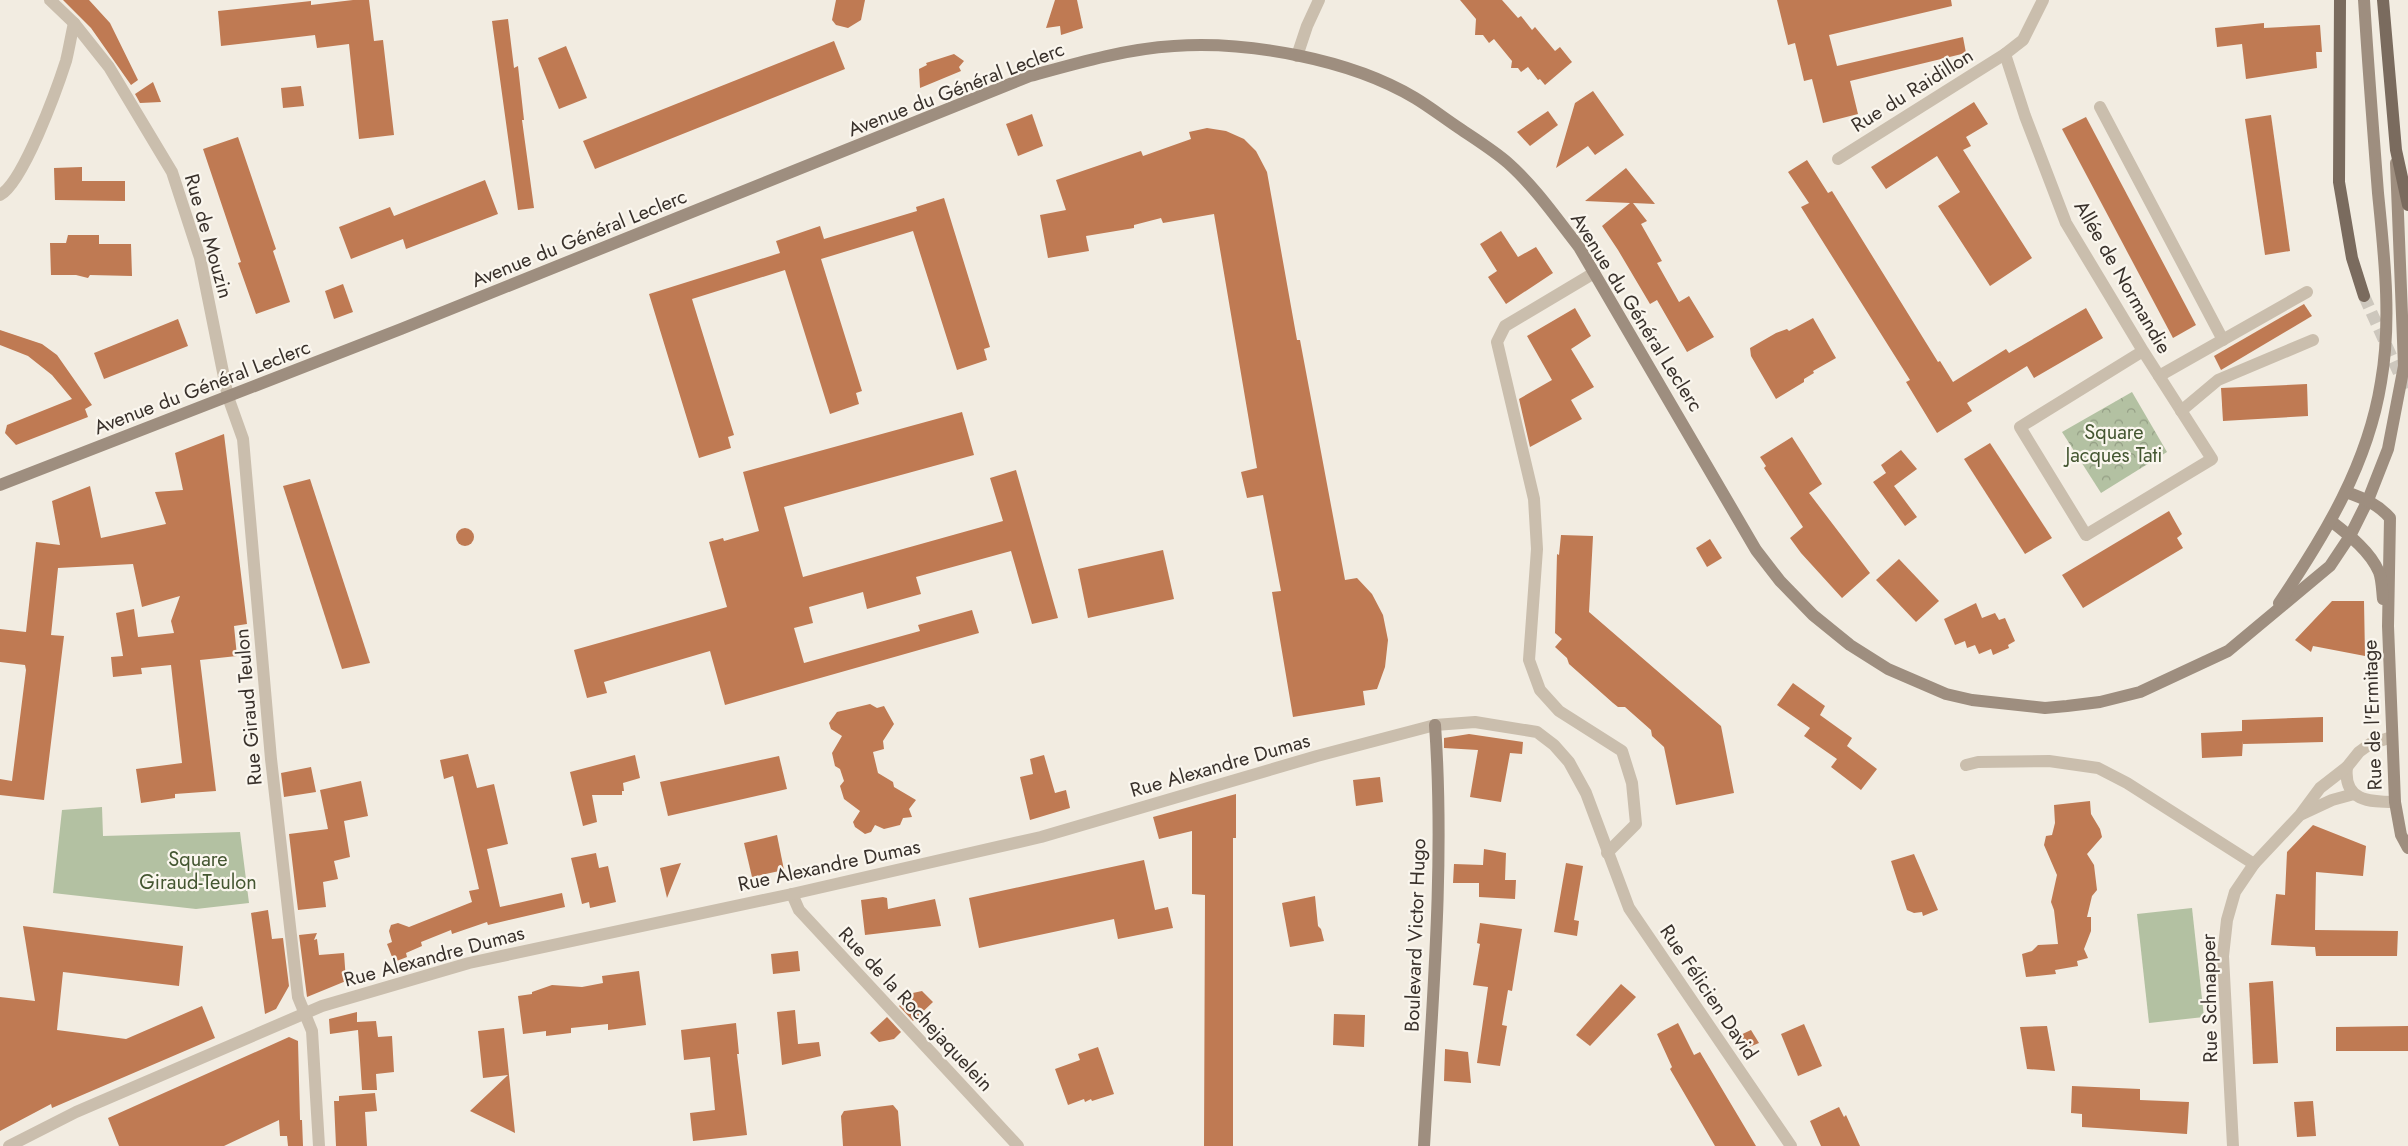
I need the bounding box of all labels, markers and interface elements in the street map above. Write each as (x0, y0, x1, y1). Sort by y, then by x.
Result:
street label: Avenue du Général Leclerc (844, 35, 1069, 144)
street label: Rue du Raidillon (1846, 41, 1979, 140)
street label: Rue de Mouzin (177, 171, 240, 302)
street label: Avenue du Général Leclerc (467, 182, 691, 295)
street label: Allée de Normandie (2067, 195, 2178, 359)
street label: Avenue du Général Leclerc (1563, 207, 1710, 417)
street label: Avenue du Général Leclerc (90, 333, 315, 442)
park label: Square Jacques Tati (2062, 418, 2163, 470)
street label: Rue Giraud Teulon (227, 627, 270, 787)
street label: Rue de l'Ermitage (2355, 639, 2390, 791)
street label: Rue Alexandre Dumas (1127, 726, 1314, 805)
street label: Rue Alexandre Dumas (735, 832, 923, 899)
street label: Boulevard Victor Hugo (1398, 838, 1433, 1032)
park label: Square Giraud-Teulon (139, 845, 257, 897)
street label: Rue Alexandre Dumas (341, 918, 528, 995)
street label: Rue Félicien David (1653, 919, 1765, 1066)
street label: Rue de la Rochejaquelein (831, 921, 1000, 1098)
street label: Rue Schnapper (2194, 933, 2225, 1063)

